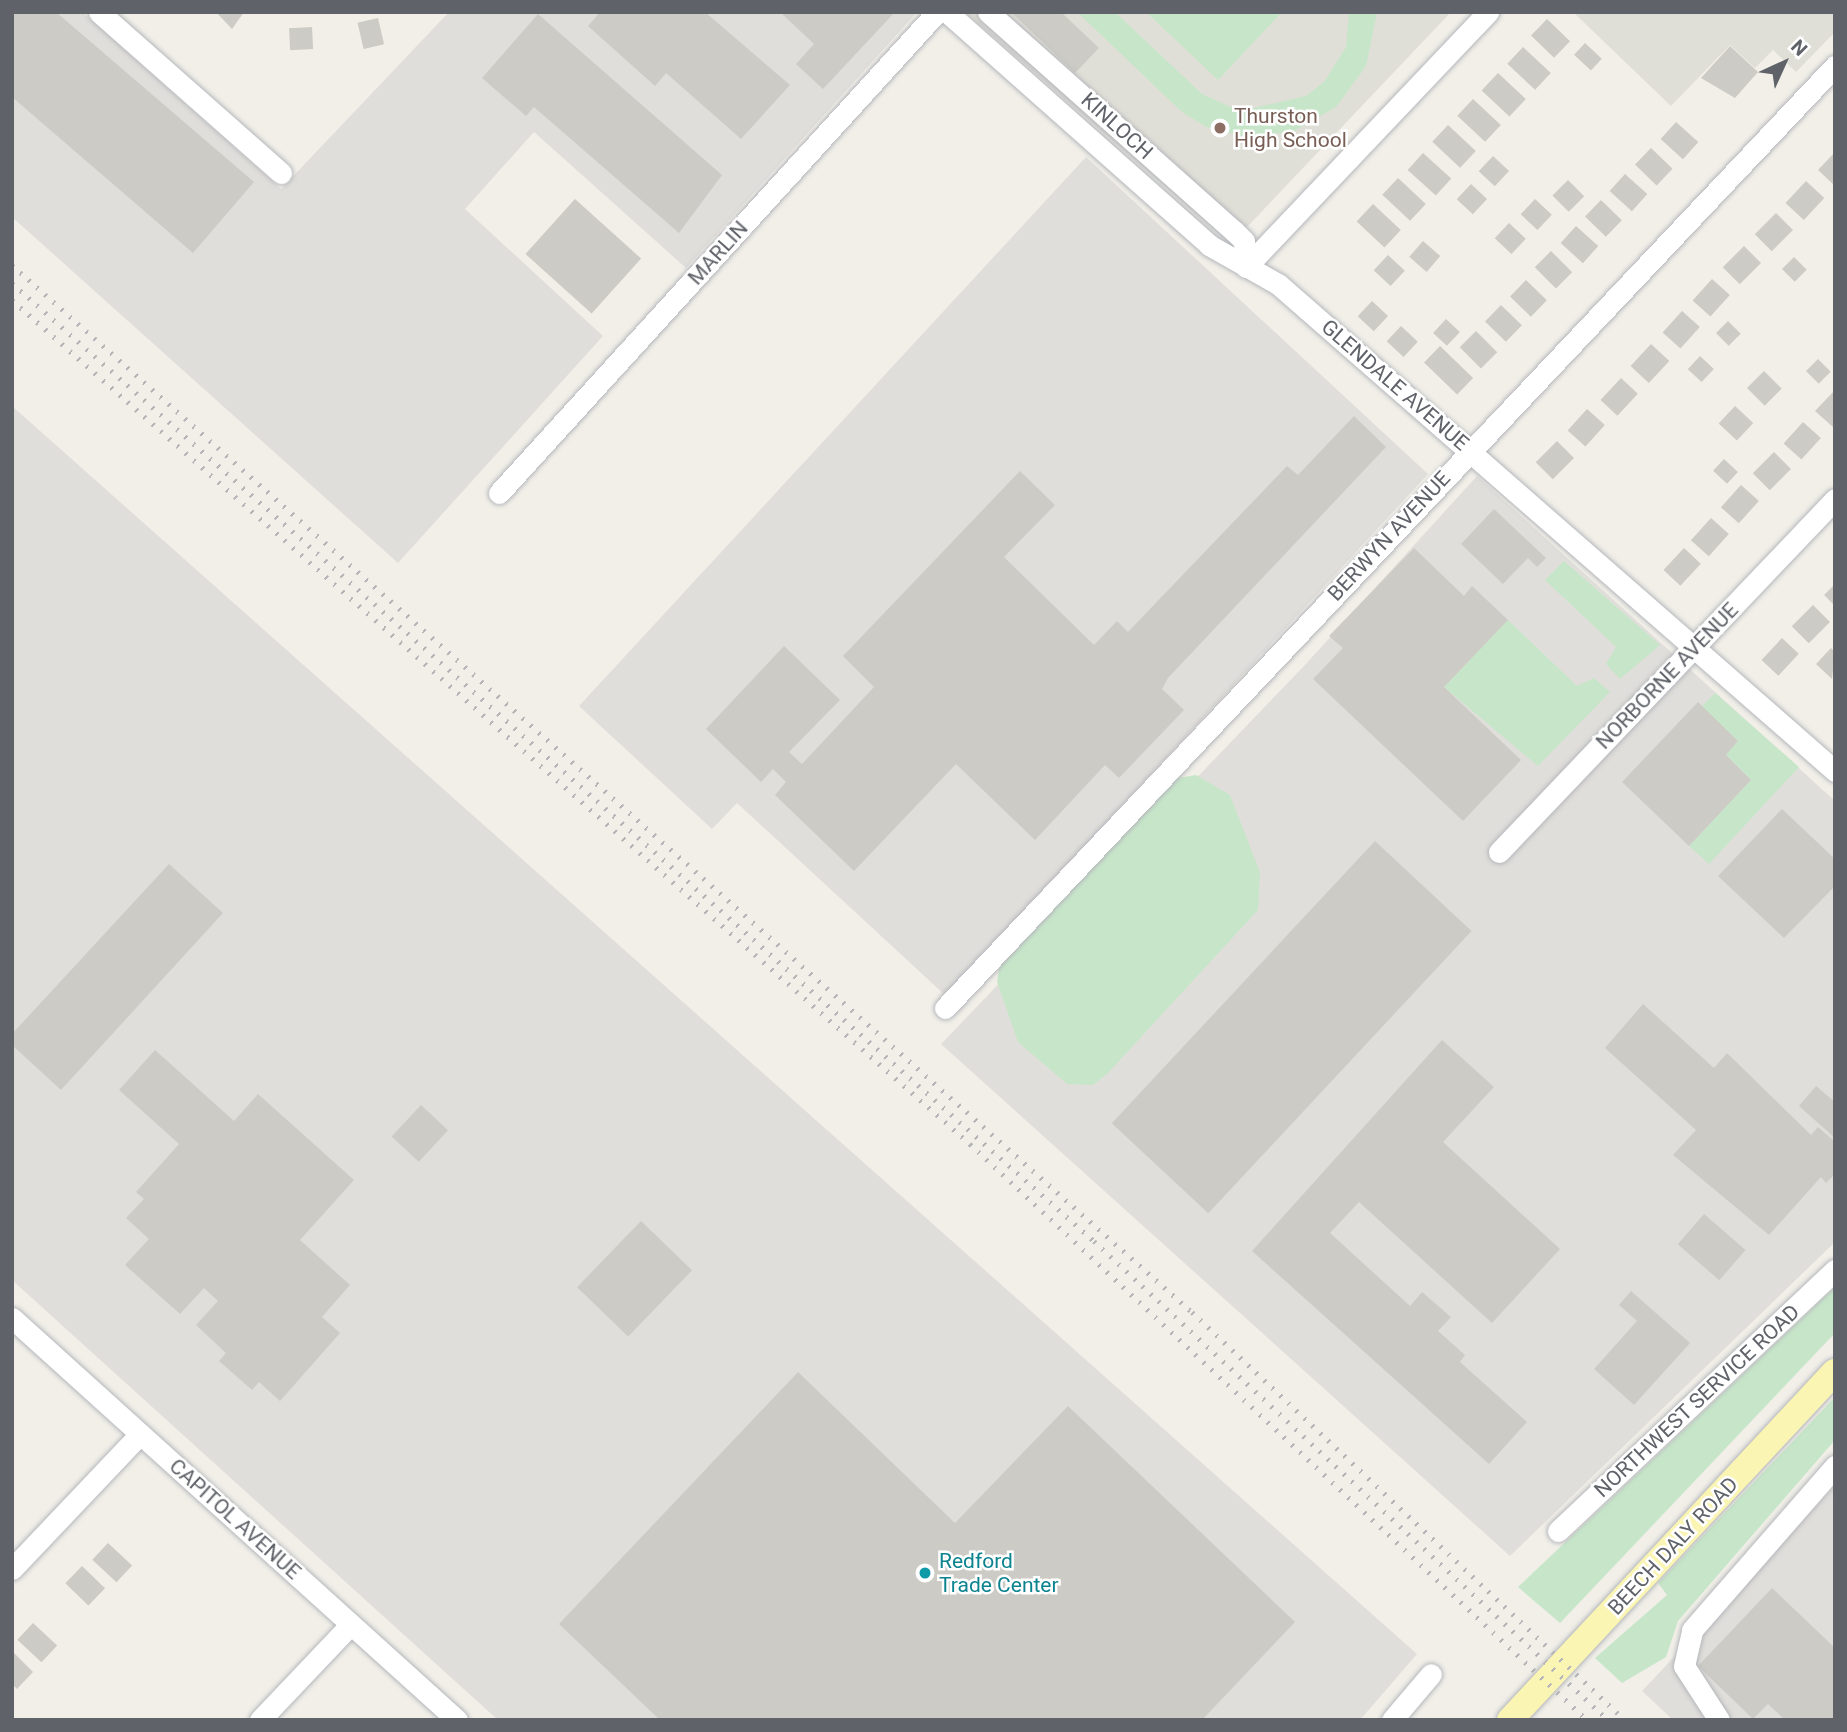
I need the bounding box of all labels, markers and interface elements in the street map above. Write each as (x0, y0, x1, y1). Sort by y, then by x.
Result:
north arrow (1749, 28, 1819, 98)
text: N (1786, 35, 1812, 61)
street label: KINLOCH (1076, 87, 1158, 165)
place label: Thurston High School (1234, 103, 1347, 153)
marker: Thurston High School (1212, 120, 1228, 136)
street label: MARLIN (683, 216, 753, 290)
street label: GLENDALE AVENUE (1316, 314, 1474, 456)
street label: BERWYN AVENUE (1322, 466, 1456, 606)
street label: NORBORNE AVENUE (1591, 598, 1743, 754)
street label: NORTHWEST SERVICE ROAD (1589, 1299, 1805, 1503)
street label: CAPITOL AVENUE (164, 1453, 306, 1585)
street label: BEECH DALY ROAD (1603, 1472, 1743, 1620)
place label: Redford Trade Center (939, 1548, 1059, 1598)
marker: Redford Trade Center (917, 1565, 933, 1581)

